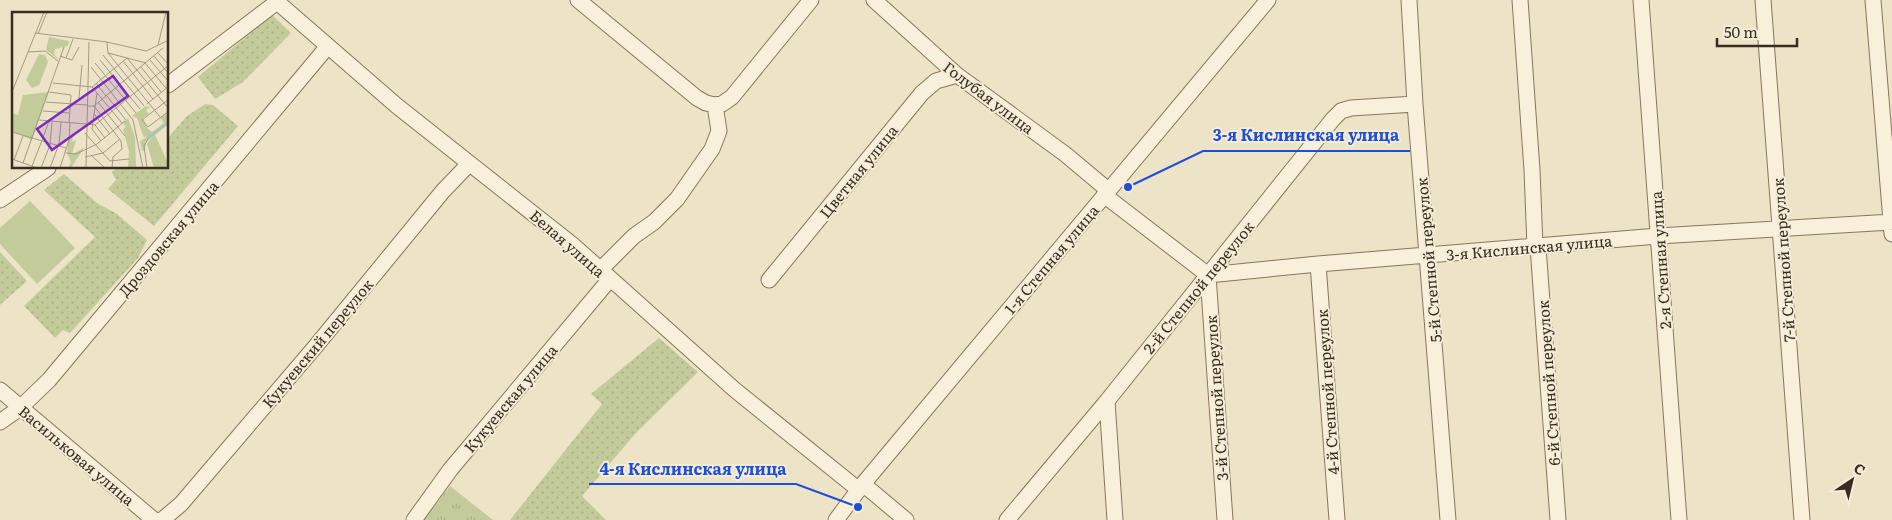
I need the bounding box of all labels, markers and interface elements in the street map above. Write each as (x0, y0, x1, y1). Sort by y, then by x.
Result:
inset map (12, 12, 169, 169)
scale bar (1717, 15, 1797, 47)
text: 50 m (1724, 20, 1758, 43)
street label: Голубая улица (939, 55, 1040, 139)
street label: Цветная улица (813, 119, 903, 223)
callout: 3-я Кислинская улица (1203, 120, 1410, 151)
text: 3-я Кислинская улица (1213, 122, 1400, 146)
street label: Дроздовская улица (113, 174, 224, 301)
street label: 5-й Степной переулок (1409, 177, 1447, 343)
street label: 7-й Степной переулок (1766, 177, 1800, 343)
street label: 2-я Степная улица (1644, 189, 1676, 330)
street label: 1-я Степная улица (998, 199, 1104, 319)
street label: Белая улица (525, 204, 611, 283)
street label: 2-й Степной переулок (1137, 215, 1259, 358)
street label: 3-я Кислинская улица (1445, 228, 1614, 266)
street label: Кукуевский переулок (256, 273, 378, 413)
street label: 6-й Степной переулок (1531, 299, 1565, 466)
street label: 4-й Степной переулок (1310, 308, 1344, 476)
street label: 3-й Степной переулок (1199, 314, 1233, 481)
street label: Кукуевская улица (458, 338, 563, 457)
street label: Васильковая улица (14, 399, 141, 511)
callout: 4-я Кислинская улица (589, 453, 796, 484)
north arrow (1827, 455, 1877, 505)
text: 4-я Кислинская улица (599, 456, 787, 480)
text: С (1850, 457, 1870, 480)

